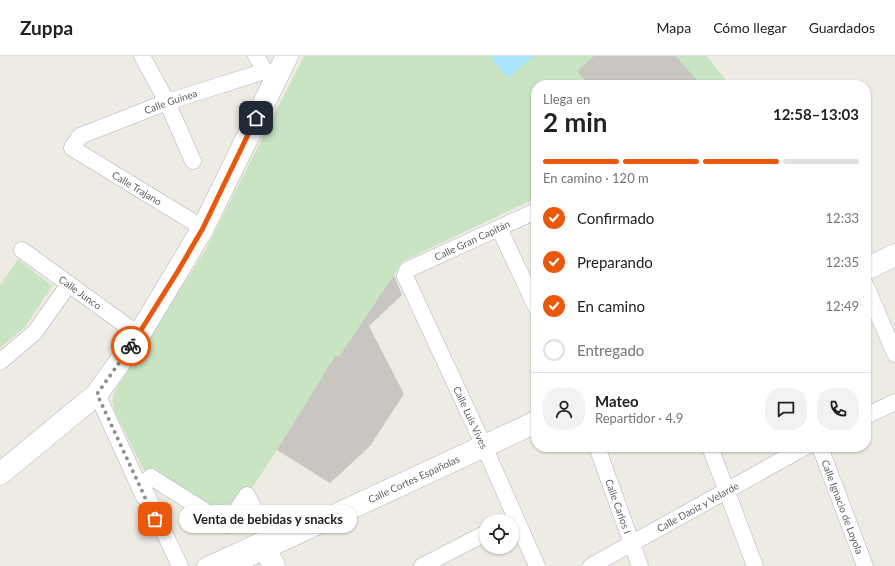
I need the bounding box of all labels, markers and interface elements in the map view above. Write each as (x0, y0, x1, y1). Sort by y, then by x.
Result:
text: Zuppa (20, 16, 73, 39)
text: Mapa (657, 19, 691, 36)
text: Cómo llegar (713, 19, 787, 36)
text: Guardados (809, 19, 875, 36)
street label: Calle Guinea (142, 87, 199, 116)
text: Llega en (543, 91, 590, 107)
pin (239, 101, 273, 135)
text: 12:58–13:03 (773, 105, 859, 123)
text: 2 min (543, 106, 607, 138)
icon: home (245, 107, 267, 129)
street label: Calle Trajano (110, 168, 164, 208)
text: En camino · 120 m (543, 170, 649, 186)
icon: check (543, 207, 565, 229)
text: Confirmado (577, 209, 654, 227)
text: 12:33 (826, 210, 859, 226)
street label: Calle Gran Capitán (432, 217, 512, 263)
icon: check (543, 251, 565, 273)
text: Preparando (577, 253, 653, 271)
text: 12:35 (826, 254, 859, 270)
street label: Calle Junco (57, 273, 104, 312)
icon: check (543, 295, 565, 317)
text: En camino (577, 297, 645, 315)
text: 12:49 (826, 298, 859, 314)
courier (111, 326, 151, 366)
icon: bike (120, 335, 142, 357)
text: Entregado (577, 341, 644, 359)
street label: Calle Luis Vives (451, 384, 490, 450)
button: person (543, 388, 585, 430)
button: chat (765, 388, 807, 430)
button: phone (817, 388, 859, 430)
text: Mateo (595, 392, 639, 410)
text: Repartidor · 4.9 (595, 410, 683, 426)
street label: Calle Cortes Españolas (366, 452, 461, 505)
street label: Calle Ignacio de Loyola (819, 458, 866, 556)
street label: Calle Carlos I (603, 477, 634, 535)
street label: Calle Daoíz y Velarde (655, 479, 741, 534)
pin (138, 502, 172, 536)
callout: Venta de bebidas y snacks (179, 505, 357, 533)
icon: bag (144, 508, 166, 530)
text: Venta de bebidas y snacks (193, 511, 343, 527)
map controls (479, 514, 519, 554)
button: locate (479, 514, 519, 554)

